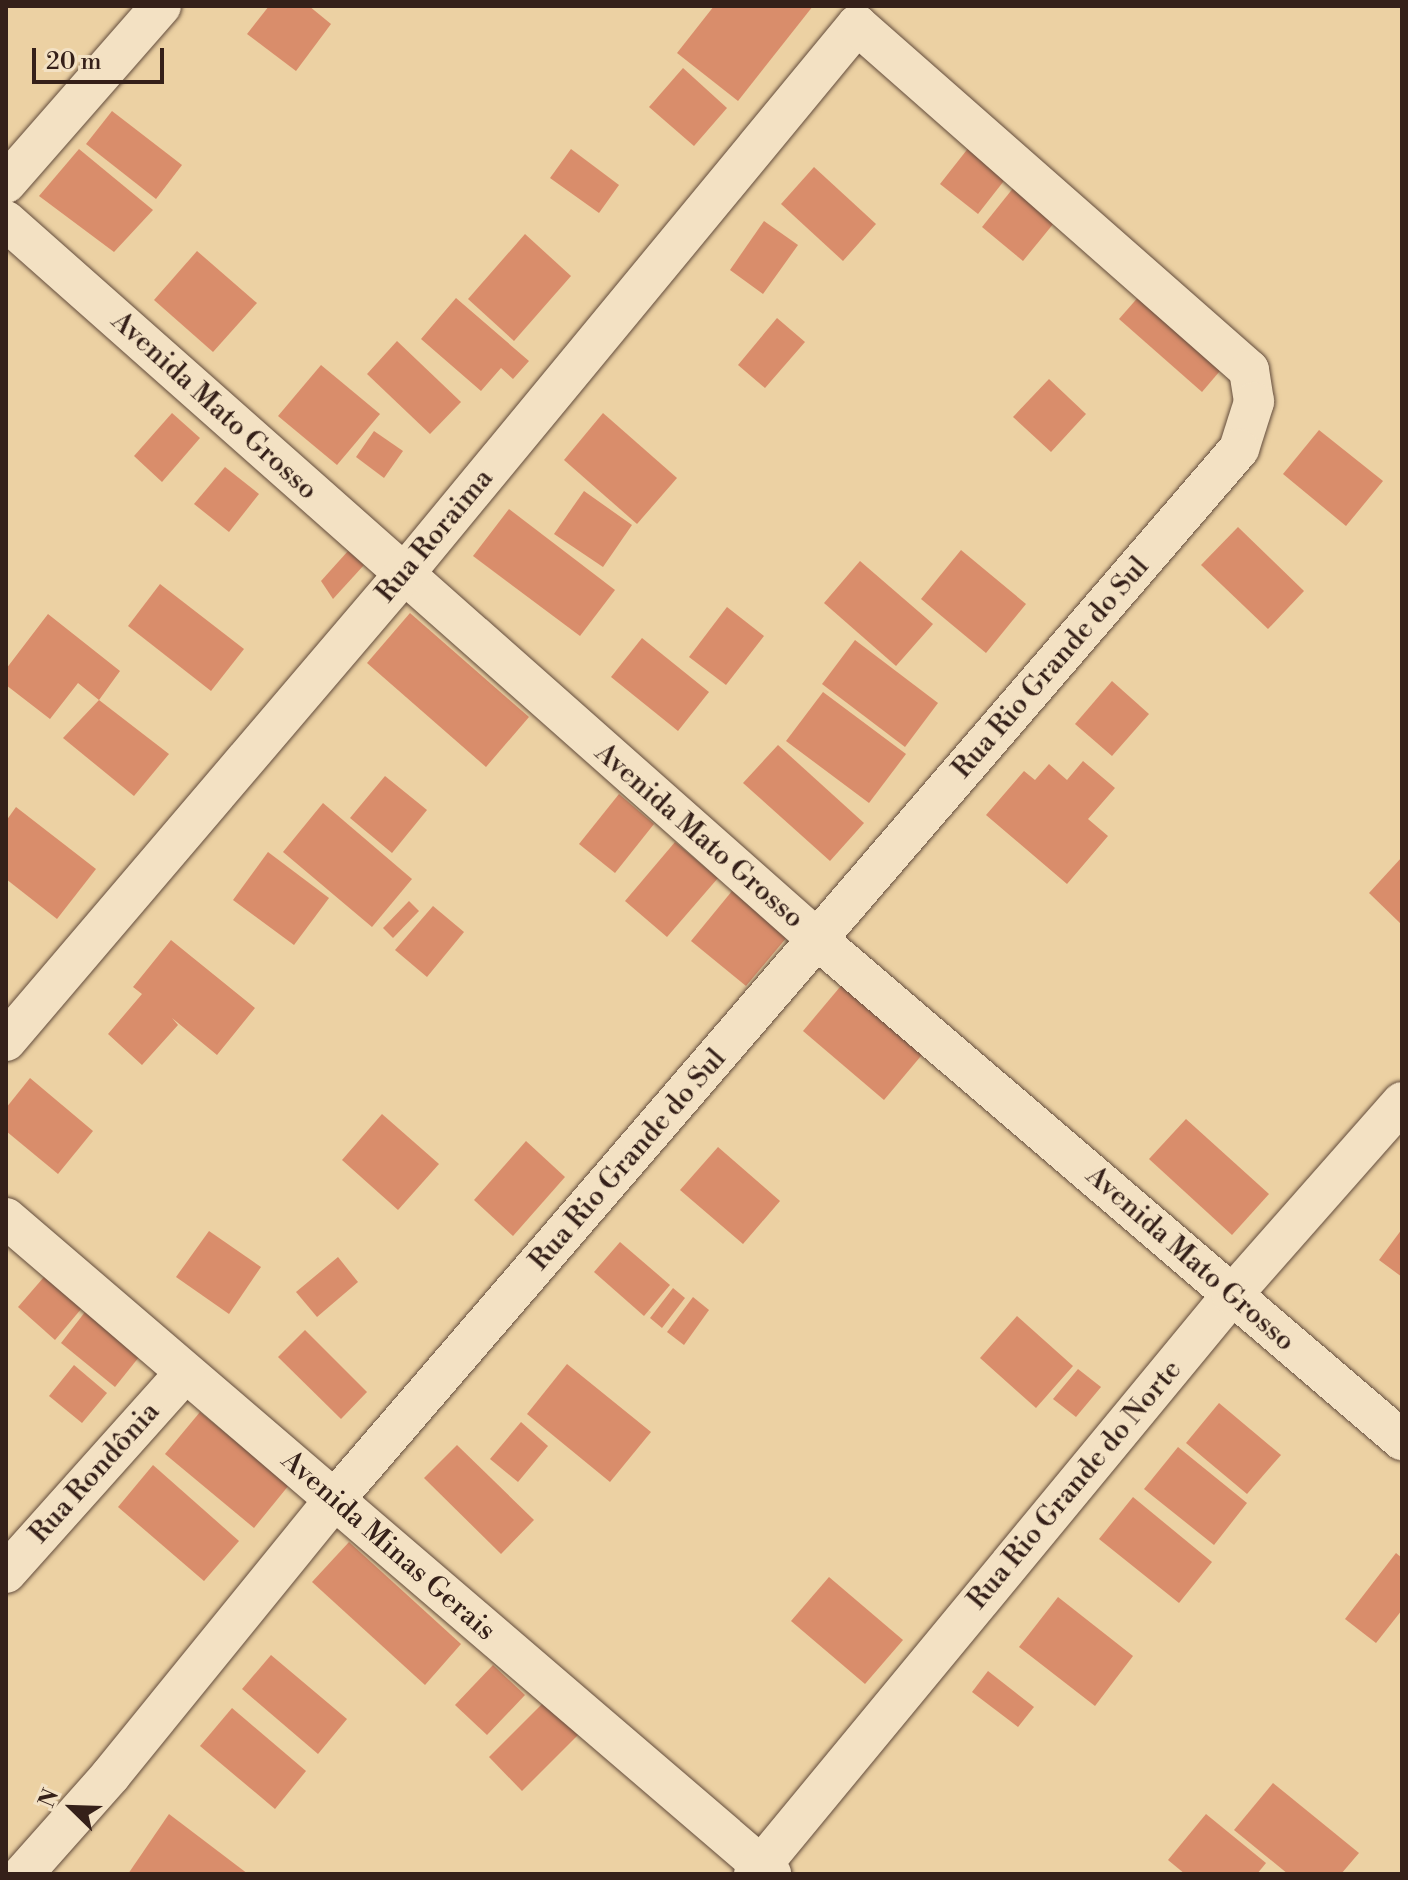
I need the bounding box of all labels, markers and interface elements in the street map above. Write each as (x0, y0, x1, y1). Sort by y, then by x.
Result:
scale bar (36, 32, 168, 82)
text: 20 m (46, 47, 102, 77)
street label: Avenida Mato Grosso (104, 305, 324, 507)
street label: Rua Roraima (369, 462, 501, 610)
street label: Rua Rio Grande do Sul (946, 550, 1156, 786)
street label: Avenida Mato Grosso (588, 736, 810, 936)
street label: Rua Rio Grande do Sul (523, 1042, 733, 1278)
street label: Avenida Mato Grosso (1079, 1159, 1301, 1359)
street label: Rua Rio Grande do Norte (961, 1354, 1189, 1616)
street label: Rua Rondônia (23, 1395, 167, 1551)
street label: Avenida Minas Gerais (274, 1444, 502, 1648)
north arrow (32, 1768, 112, 1848)
text: N (34, 1785, 65, 1812)

